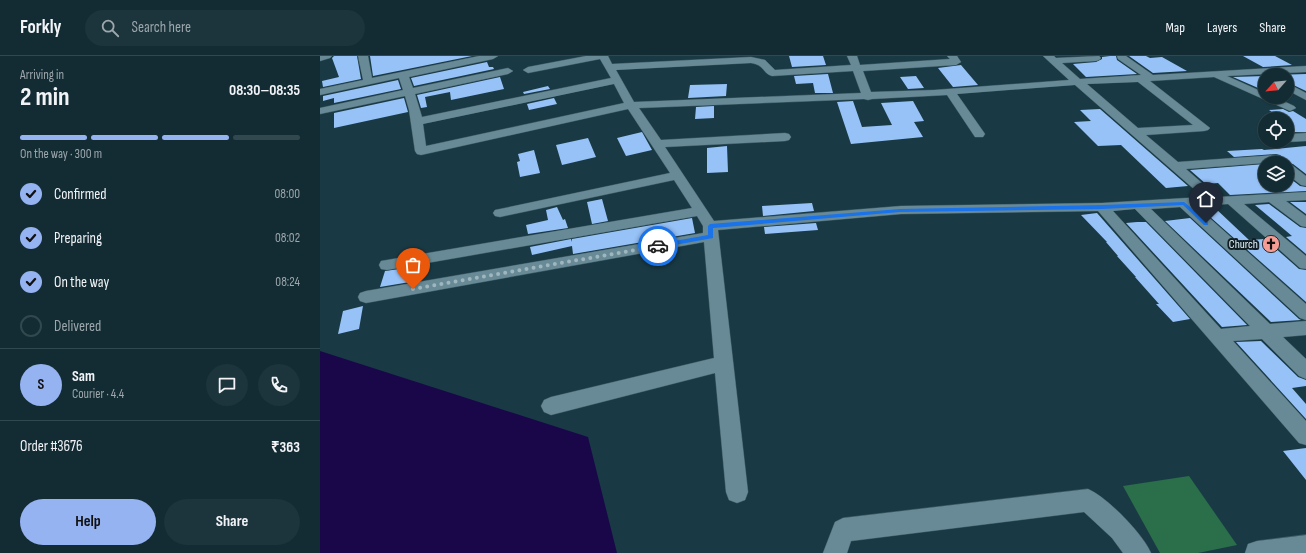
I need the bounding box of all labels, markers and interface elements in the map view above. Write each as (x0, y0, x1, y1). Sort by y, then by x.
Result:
search box (85, 10, 365, 46)
text: Forkly (20, 16, 61, 39)
icon: search (99, 17, 121, 39)
text: Search here (131, 18, 191, 37)
text: Map (1165, 19, 1185, 36)
text: Layers (1207, 19, 1237, 36)
text: Share (1259, 19, 1286, 36)
text: Arriving in (20, 67, 64, 83)
north arrow (1258, 68, 1294, 104)
map controls (1258, 68, 1294, 192)
text: 08:30–08:35 (229, 81, 300, 100)
text: 2 min (20, 82, 70, 113)
button: locate (1258, 112, 1294, 148)
text: On the way · 300 m (20, 146, 102, 162)
button: layers (1258, 156, 1294, 192)
pin (1189, 182, 1223, 223)
icon: check (20, 183, 42, 205)
text: Confirmed (54, 185, 107, 204)
text: 08:00 (274, 186, 300, 202)
icon: home (1195, 188, 1217, 210)
courier (638, 226, 678, 266)
icon: check (20, 227, 42, 249)
text: Preparing (54, 229, 102, 248)
text: 08:02 (275, 230, 300, 246)
church icon: Church (1261, 234, 1281, 254)
icon: car (647, 235, 669, 257)
place label: Church (1229, 237, 1258, 252)
pin (396, 248, 430, 289)
icon: bag (402, 254, 424, 276)
icon: check (20, 271, 42, 293)
text: On the way (54, 273, 109, 292)
text: 08:24 (275, 274, 300, 290)
text: Delivered (54, 317, 101, 336)
button: chat (206, 364, 248, 406)
button: phone (258, 364, 300, 406)
text: Sam (72, 367, 95, 386)
text: S (38, 375, 44, 394)
text: Courier · 4.4 (72, 386, 124, 402)
text: Order #3676 (20, 437, 83, 456)
text: ₹363 (271, 438, 300, 457)
button: Help (20, 499, 156, 545)
button: Share (164, 499, 300, 545)

